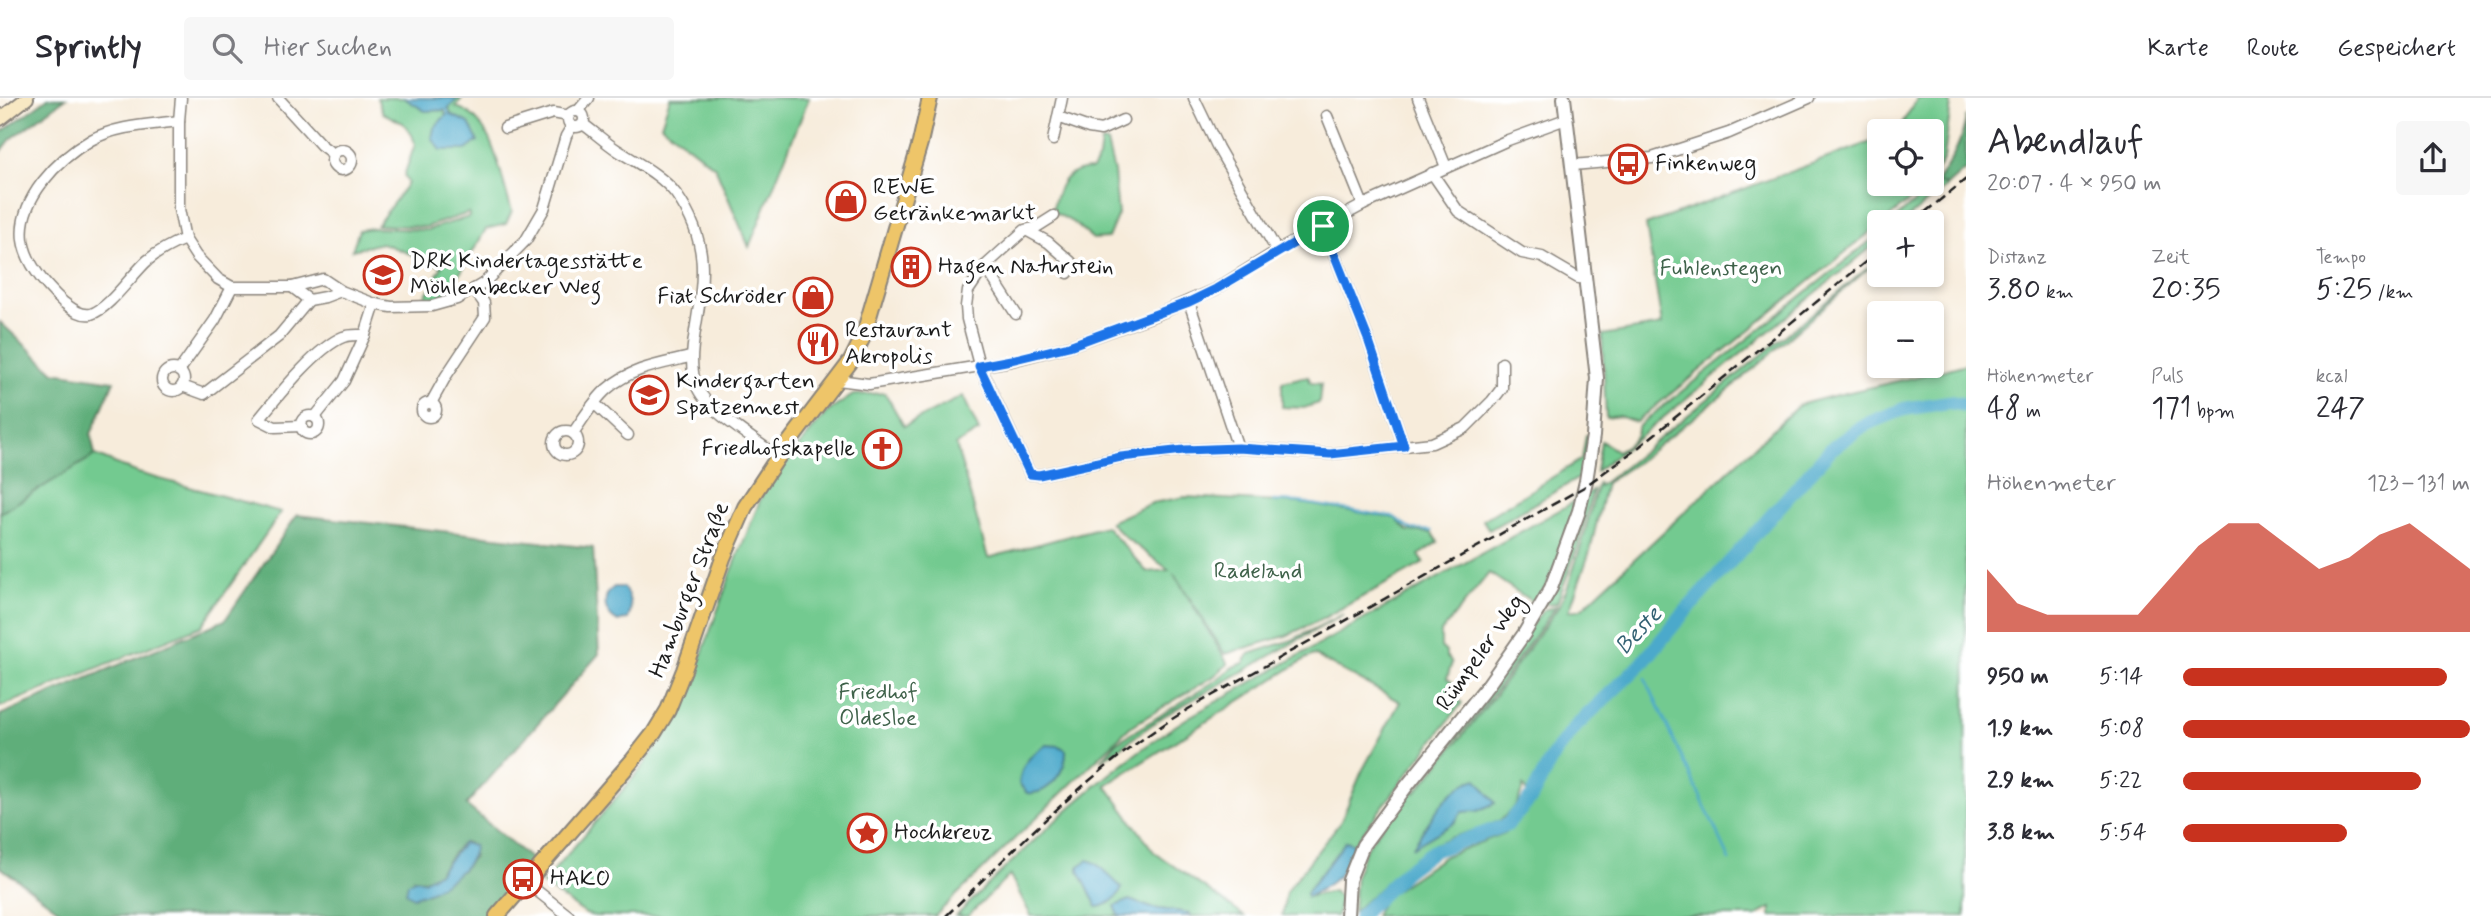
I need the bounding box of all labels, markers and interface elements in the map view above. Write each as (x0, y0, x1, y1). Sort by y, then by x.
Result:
search box (184, 17, 674, 80)
text: Sprintly (35, 26, 142, 70)
icon: search (208, 29, 246, 67)
text: Hier suchen (264, 31, 392, 65)
text: Karte (2147, 33, 2209, 64)
text: Route (2247, 33, 2299, 64)
text: Gespeichert (2337, 33, 2456, 64)
text: Abendlauf (1987, 118, 2144, 167)
map controls (1867, 119, 1944, 378)
button: locate (1867, 119, 1944, 196)
button: share (2396, 121, 2470, 195)
bus stop icon: Finkenweg (1607, 143, 1649, 185)
place label: Finkenweg (1655, 149, 1756, 181)
text: 20:07 · 4 × 950 m (1987, 169, 2161, 199)
place label: REWE Getränkemarkt (873, 173, 1036, 229)
shop icon: REWE Getränkemarkt (825, 180, 867, 222)
pin (1293, 196, 1353, 256)
icon: arrive (1304, 207, 1342, 245)
button: + (1867, 210, 1944, 287)
text: Distanz (1987, 245, 2047, 270)
text: Zeit (2151, 245, 2190, 270)
text: Tempo (2316, 245, 2366, 270)
building icon: Hagen Naturstein (890, 246, 932, 288)
place label: DRK Kindertagesstätte Möhlenbecker Weg (410, 247, 643, 305)
place label: Hagen Naturstein (938, 252, 1114, 284)
school or university icon: DRK Kindertagesstätte Möhlenbecker Weg (362, 254, 404, 296)
park label: Fuhlenstegen (1660, 254, 1782, 284)
text: 3.80 (1987, 270, 2041, 309)
text: 20:35 (2151, 270, 2221, 309)
text: 5:25 (2316, 270, 2372, 309)
shop icon: Fiat Schröder (792, 276, 834, 318)
text: km (2041, 280, 2074, 305)
text: /km (2372, 280, 2414, 305)
place label: Fiat Schröder (657, 282, 786, 312)
button: − (1867, 301, 1944, 378)
place label: Restaurant Akropolis (845, 316, 952, 372)
restaurant icon: Restaurant Akropolis (797, 323, 839, 365)
text: Höhenmeter (1987, 364, 2093, 389)
text: Puls (2151, 364, 2183, 389)
text: kcal (2316, 364, 2348, 389)
place label: Kindergarten Spatzennest (676, 367, 815, 423)
school or university icon: Kindergarten Spatzennest (628, 374, 670, 416)
text: 48 (1987, 389, 2021, 428)
text: 171 (2151, 389, 2192, 428)
text: 247 (2316, 389, 2365, 428)
text: m (2021, 399, 2041, 424)
text: bpm (2192, 399, 2235, 424)
church icon: Friedhofskapelle (861, 428, 903, 470)
place label: Friedhofskapelle (701, 434, 855, 464)
text: Höhenmeter (1987, 469, 2116, 499)
text: 123–131 m (2367, 469, 2470, 499)
street label: Hamburger Straße (643, 498, 739, 683)
park label: Radeland (1214, 557, 1302, 587)
street label: Rümpeler Weg (1430, 589, 1534, 718)
water label: Beste (1609, 599, 1670, 662)
text: 950 m (1987, 662, 2049, 692)
text: 5:14 (2099, 662, 2143, 692)
park label: Friedhof Oldesloe (838, 678, 918, 734)
text: 1.9 km (1987, 714, 2053, 744)
text: 5:08 (2099, 714, 2144, 744)
text: 2.9 km (1987, 766, 2054, 796)
text: 5:22 (2099, 766, 2142, 796)
place icon: Hochkreuz (846, 812, 888, 854)
place label: Hochkreuz (894, 818, 992, 848)
text: 3.8 km (1987, 818, 2055, 848)
text: 5:54 (2099, 818, 2147, 848)
bus stop icon: HAKO (502, 858, 544, 900)
place label: HAKO (550, 864, 611, 894)

